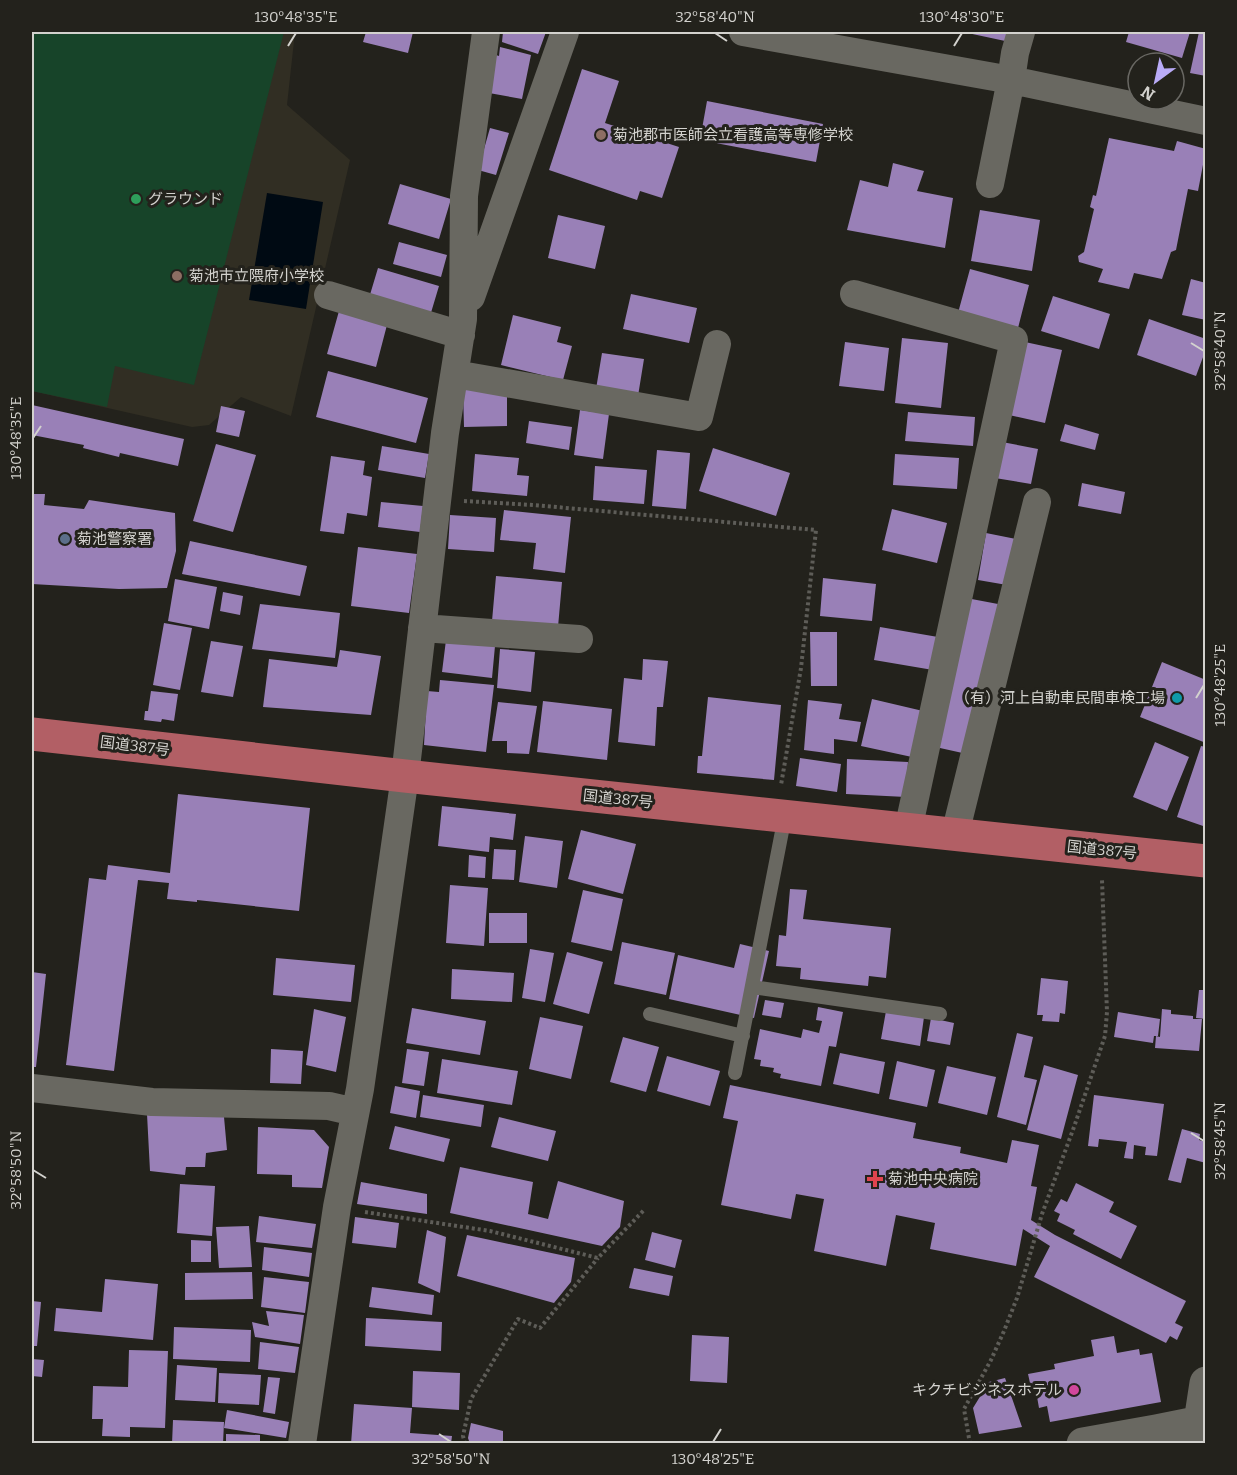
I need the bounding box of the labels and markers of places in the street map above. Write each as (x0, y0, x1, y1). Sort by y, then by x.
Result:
place label: 菊池郡市医師会立看護高等専修学校 (613, 126, 853, 144)
marker: 菊池郡市医師会立看護高等専修学校 (594, 128, 608, 142)
place label: グラウンド (148, 190, 223, 208)
marker: グラウンド (129, 192, 143, 206)
place label: 菊池市立隈府小学校 (189, 267, 324, 285)
marker: 菊池市立隈府小学校 (170, 269, 184, 283)
place label: 菊池警察署 (77, 530, 152, 548)
marker: 菊池警察署 (58, 532, 72, 546)
place label: （有）河上自動車民間車検工場 (955, 689, 1165, 707)
marker: （有）河上自動車民間車検工場 (1170, 691, 1184, 705)
marker: 菊池中央病院 (866, 1170, 884, 1188)
place label: 菊池中央病院 (888, 1170, 978, 1188)
place label: キクチビジネスホテル (912, 1381, 1062, 1399)
marker: キクチビジネスホテル (1067, 1383, 1081, 1397)

